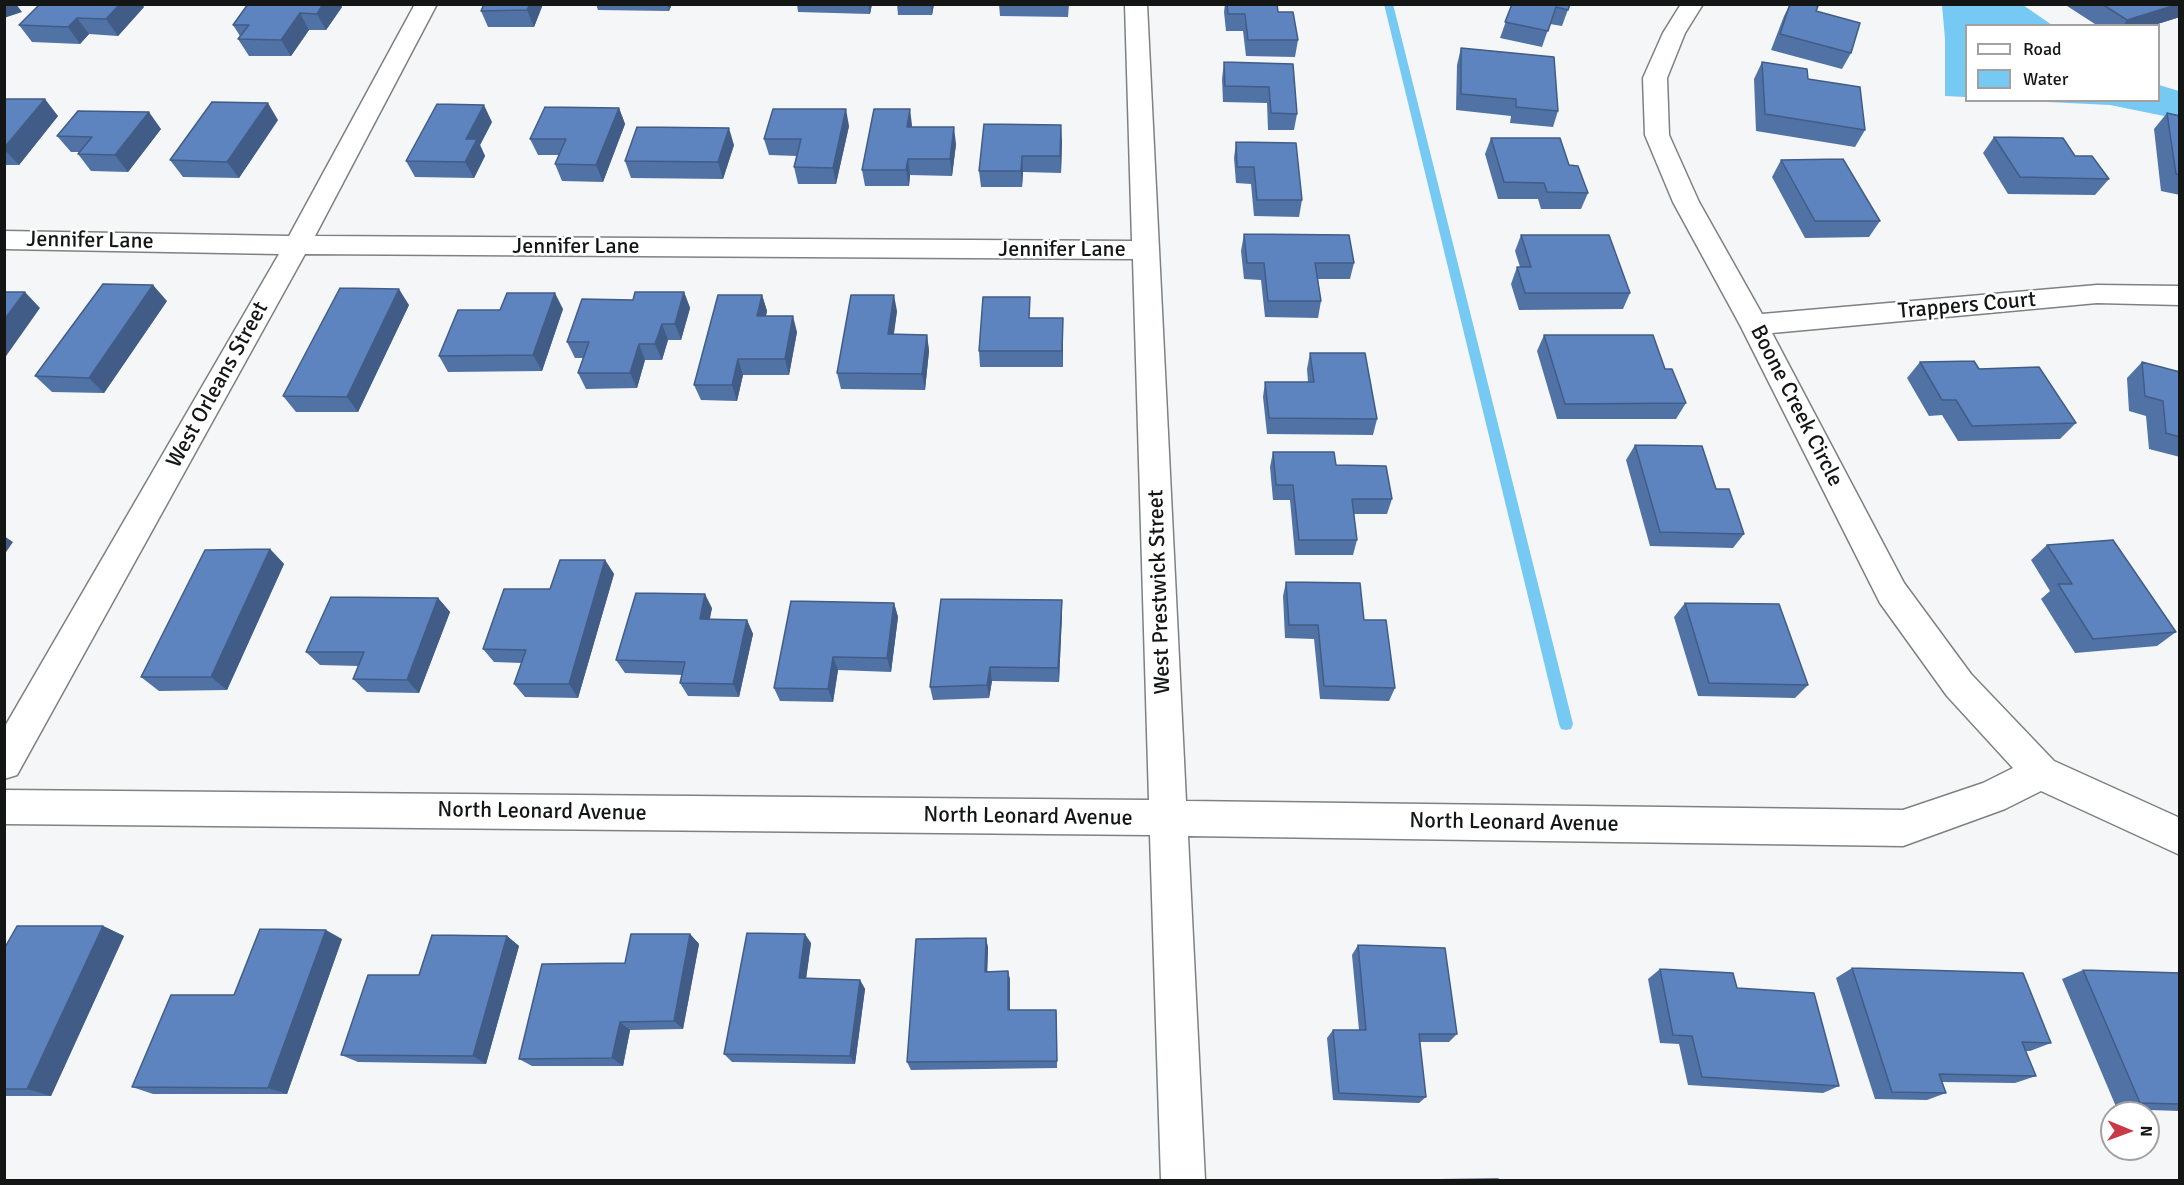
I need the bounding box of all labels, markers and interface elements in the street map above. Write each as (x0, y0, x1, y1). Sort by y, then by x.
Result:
legend (1965, 24, 2160, 102)
text: Road (2023, 38, 2062, 60)
text: Water (2023, 68, 2068, 90)
street label: Jennifer Lane (26, 227, 154, 255)
street label: Jennifer Lane (512, 234, 640, 260)
street label: Jennifer Lane (998, 237, 1126, 263)
street label: Trappers Court (1897, 287, 2037, 325)
street label: West Orleans Street (161, 297, 275, 473)
street label: Boone Creek Circle (1744, 321, 1848, 491)
street label: West Prestwick Street (1143, 489, 1177, 695)
street label: North Leonard Avenue (437, 797, 647, 827)
street label: North Leonard Avenue (923, 802, 1133, 832)
street label: North Leonard Avenue (1409, 808, 1619, 838)
north arrow (2100, 1101, 2160, 1161)
text: N (2136, 1126, 2156, 1137)

